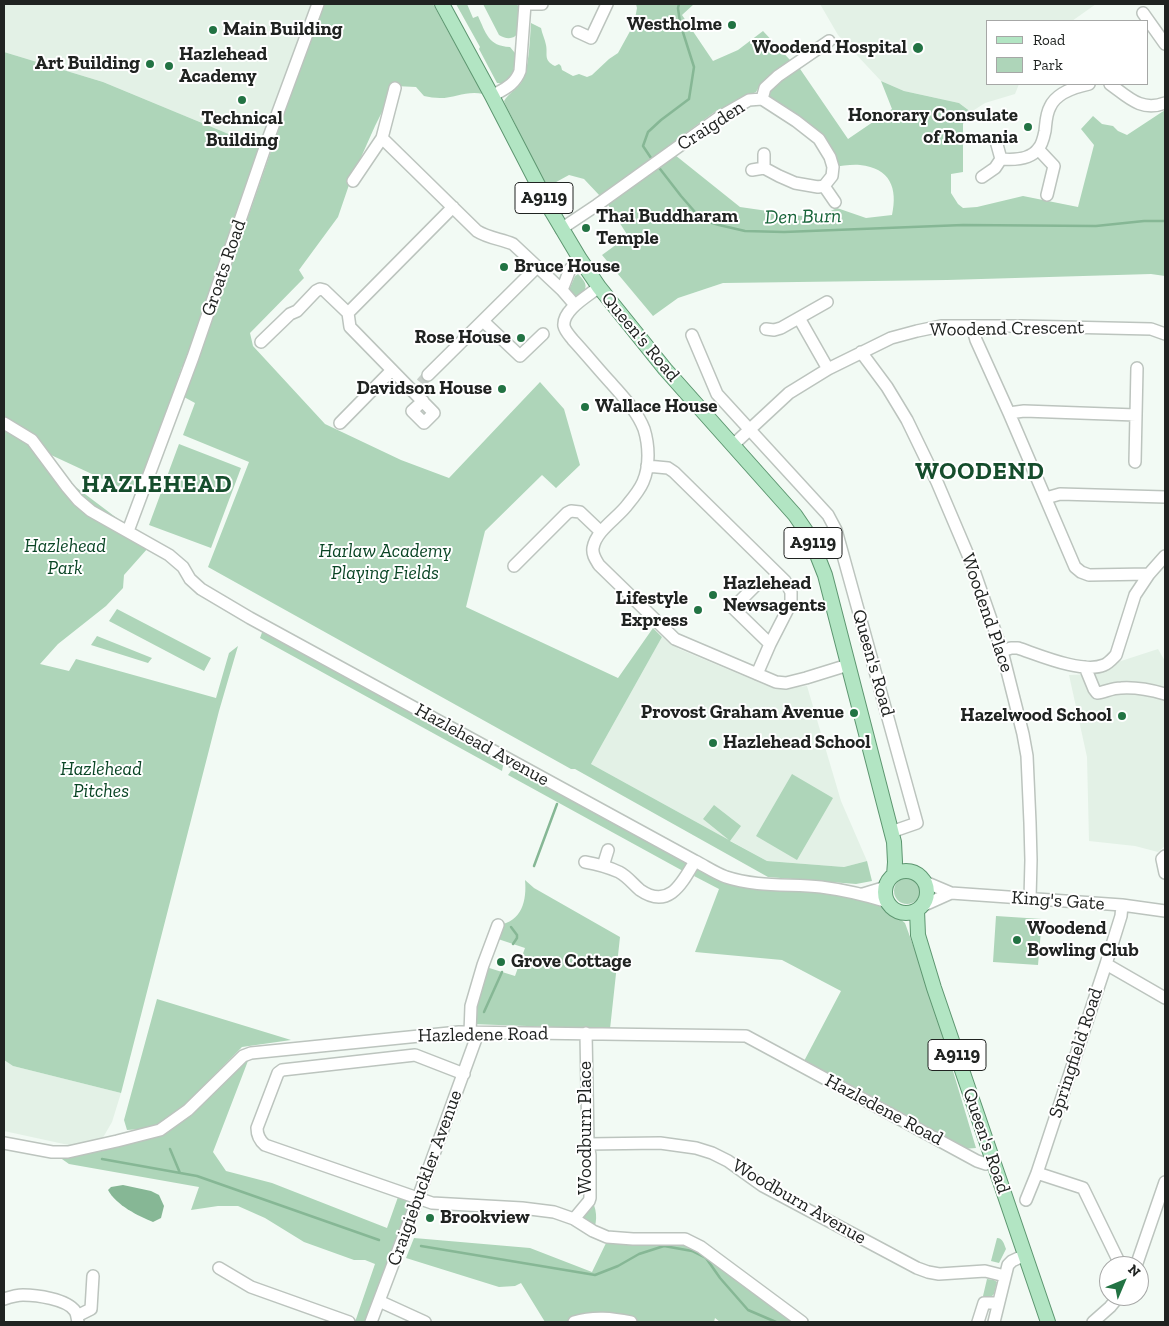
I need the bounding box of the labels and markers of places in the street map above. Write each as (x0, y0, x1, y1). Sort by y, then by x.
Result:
place label: Westholme (627, 14, 722, 36)
place label: Main Building (223, 19, 343, 41)
marker: Westholme (726, 19, 738, 31)
marker: Main Building (207, 24, 219, 36)
place label: Woodend Hospital (752, 37, 907, 59)
marker: Woodend Hospital (911, 41, 925, 55)
place label: Hazlehead Academy (179, 44, 267, 88)
place label: Art Building (35, 53, 140, 75)
marker: Art Building (144, 58, 156, 70)
marker: Hazlehead Academy (163, 60, 175, 72)
marker: Technical Building (236, 94, 248, 106)
place label: Honorary Consulate of Romania (848, 105, 1018, 149)
place label: Technical Building (201, 108, 283, 152)
marker: Honorary Consulate of Romania (1022, 121, 1034, 133)
place label: Thai Buddharam Temple (596, 206, 738, 250)
marker: Thai Buddharam Temple (580, 222, 592, 234)
place label: Bruce House (514, 256, 620, 278)
marker: Bruce House (498, 261, 510, 273)
place label: Rose House (415, 327, 511, 349)
marker: Rose House (515, 332, 527, 344)
place label: Davidson House (356, 378, 492, 400)
marker: Davidson House (496, 383, 508, 395)
place label: Wallace House (595, 396, 718, 418)
marker: Wallace House (579, 401, 591, 413)
place label: Hazlehead Newsagents (723, 573, 826, 617)
place label: Lifestyle Express (616, 588, 688, 632)
marker: Hazlehead Newsagents (707, 589, 719, 601)
marker: Lifestyle Express (692, 604, 704, 616)
place label: Provost Graham Avenue (641, 702, 844, 724)
place label: Hazelwood School (960, 705, 1112, 727)
marker: Provost Graham Avenue (848, 707, 860, 719)
marker: Hazelwood School (1116, 710, 1128, 722)
place label: Hazlehead School (723, 732, 871, 754)
marker: Hazlehead School (707, 737, 719, 749)
place label: Woodend Bowling Club (1027, 918, 1139, 962)
marker: Woodend Bowling Club (1011, 934, 1023, 946)
place label: Grove Cottage (511, 951, 631, 973)
marker: Grove Cottage (495, 956, 507, 968)
place label: Brookview (440, 1207, 530, 1229)
marker: Brookview (424, 1212, 436, 1224)

